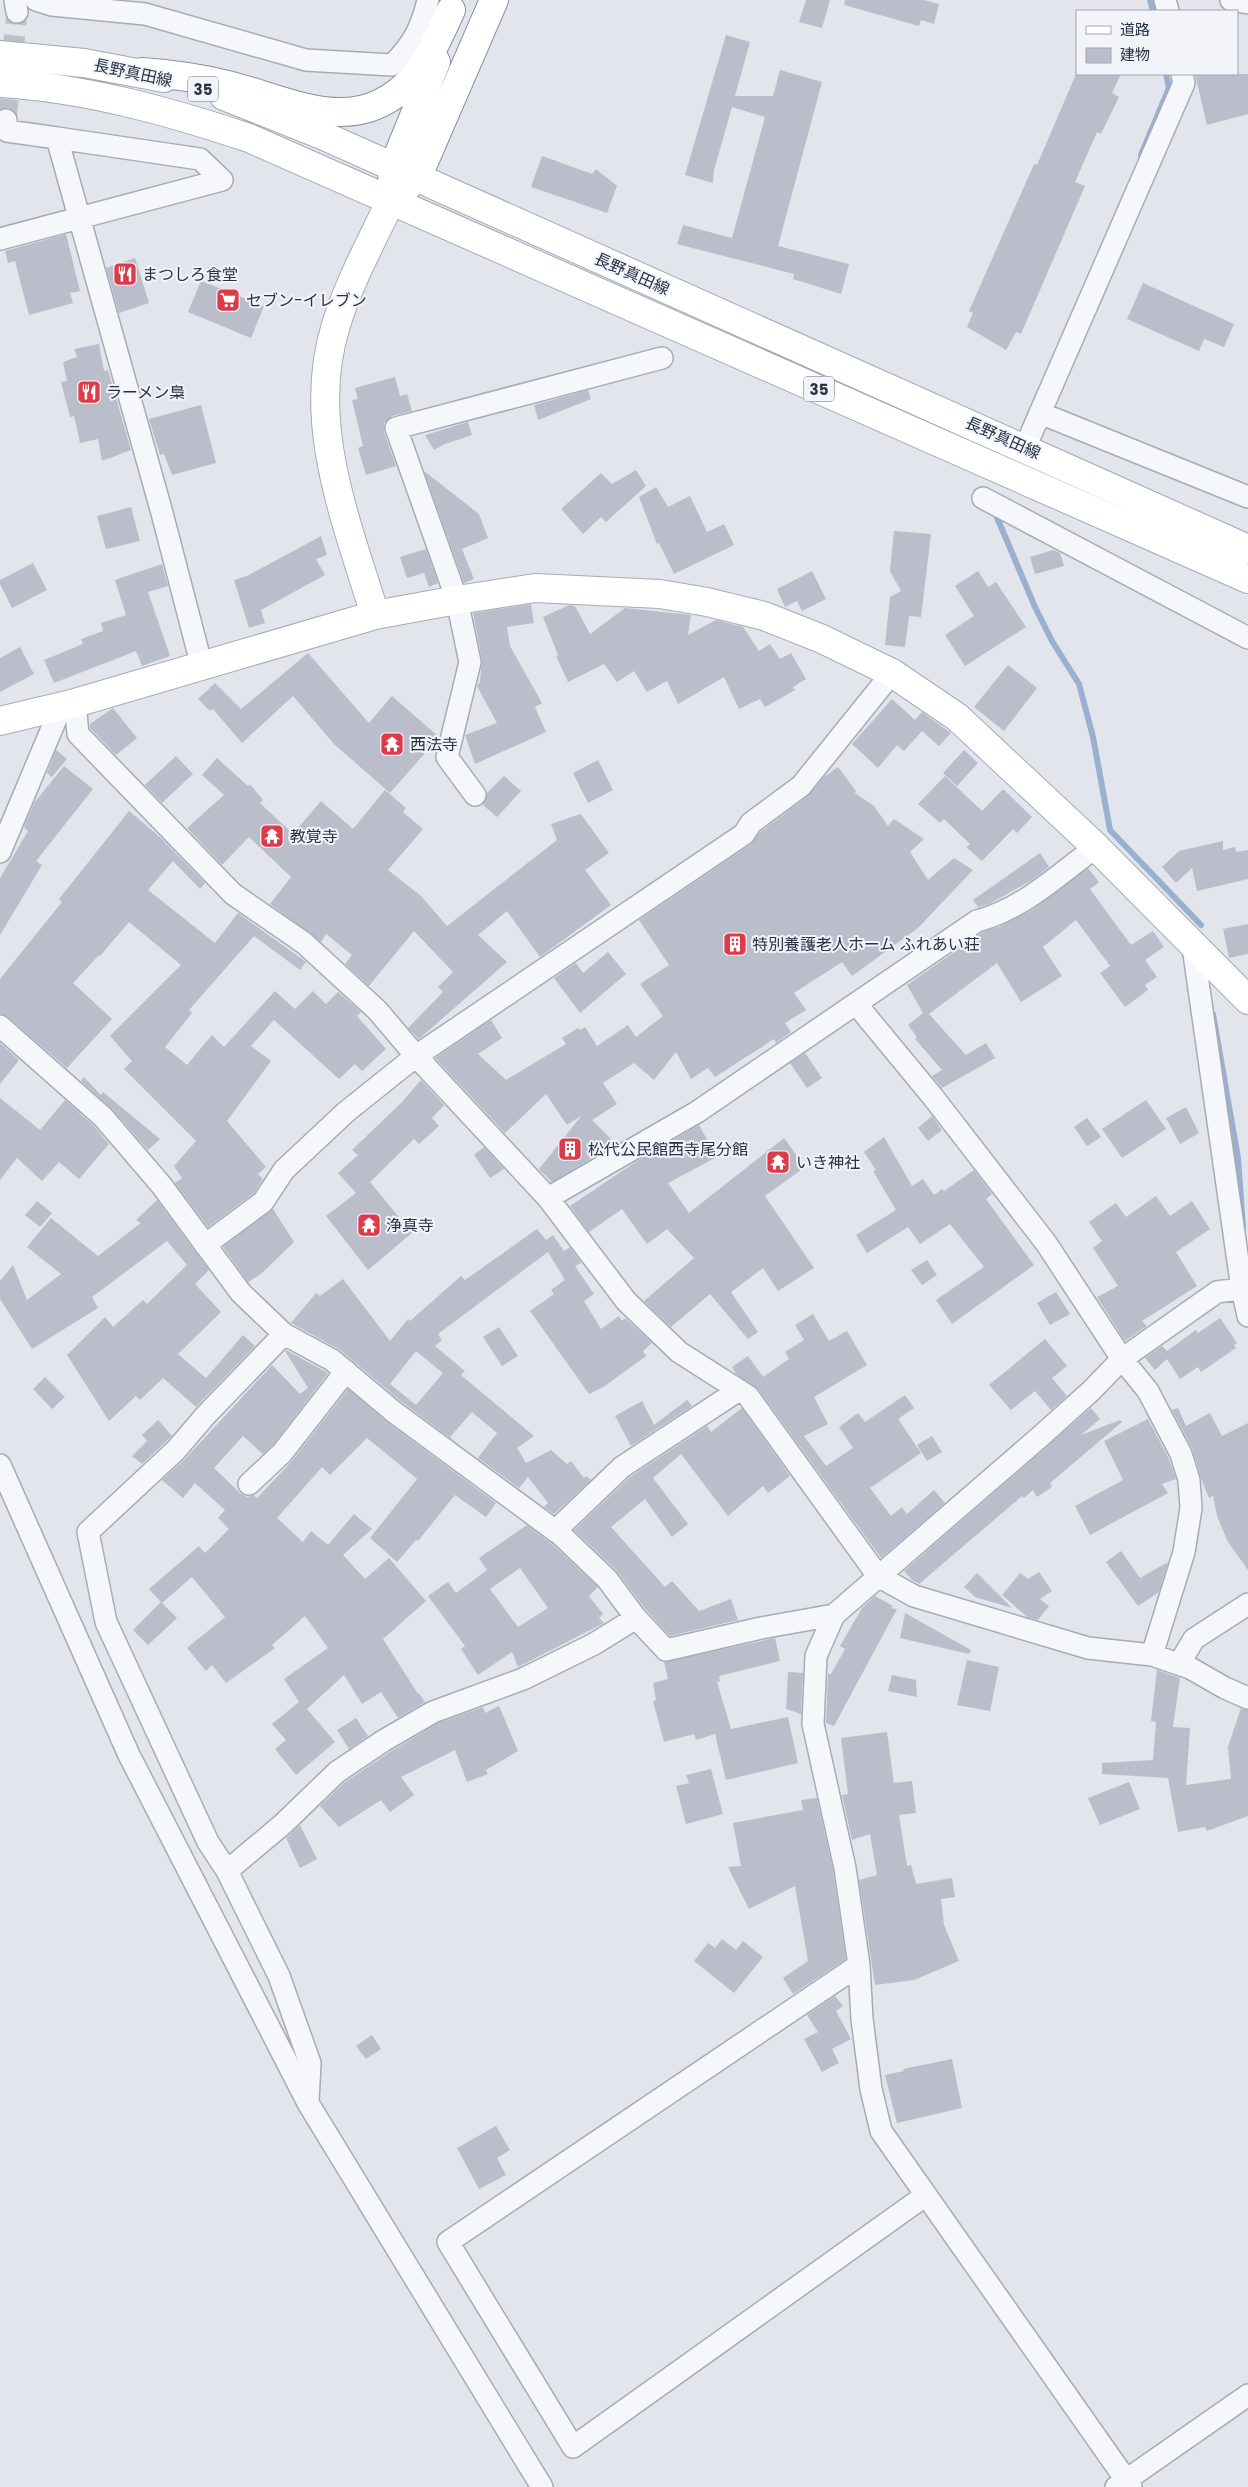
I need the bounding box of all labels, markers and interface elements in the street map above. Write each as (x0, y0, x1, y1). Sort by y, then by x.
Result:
legend (1076, 10, 1238, 75)
text: 道路 (1120, 19, 1150, 40)
text: 建物 (1120, 44, 1150, 65)
street label: 長野真田線 (91, 53, 175, 93)
road number: 35 (188, 76, 218, 102)
street label: 長野真田線 (591, 247, 673, 301)
restaurant icon: まつしろ食堂 (112, 261, 138, 287)
place label: まつしろ食堂 (142, 263, 238, 286)
supermarket icon: セブン-イレブン (215, 287, 241, 313)
place label: セブン-イレブン (246, 289, 367, 312)
road number: 35 (804, 376, 834, 402)
restaurant icon: ラーメン梟 (76, 379, 102, 405)
place label: ラーメン梟 (106, 381, 185, 404)
street label: 長野真田線 (962, 411, 1044, 465)
temple icon: 西法寺 (379, 731, 405, 757)
place label: 西法寺 (410, 733, 458, 756)
temple icon: 教覚寺 (259, 823, 285, 849)
place label: 教覚寺 (290, 825, 338, 848)
building icon: 特別養護老人ホーム ふれあい荘 (722, 931, 748, 957)
place label: 特別養護老人ホーム ふれあい荘 (752, 933, 980, 956)
building icon: 松代公民館西寺尾分館 (557, 1136, 583, 1162)
place label: 松代公民館西寺尾分館 (588, 1138, 748, 1161)
temple icon: いき神社 (765, 1149, 791, 1175)
place label: いき神社 (796, 1151, 860, 1174)
temple icon: 浄真寺 (356, 1212, 382, 1238)
place label: 浄真寺 (386, 1214, 434, 1237)

